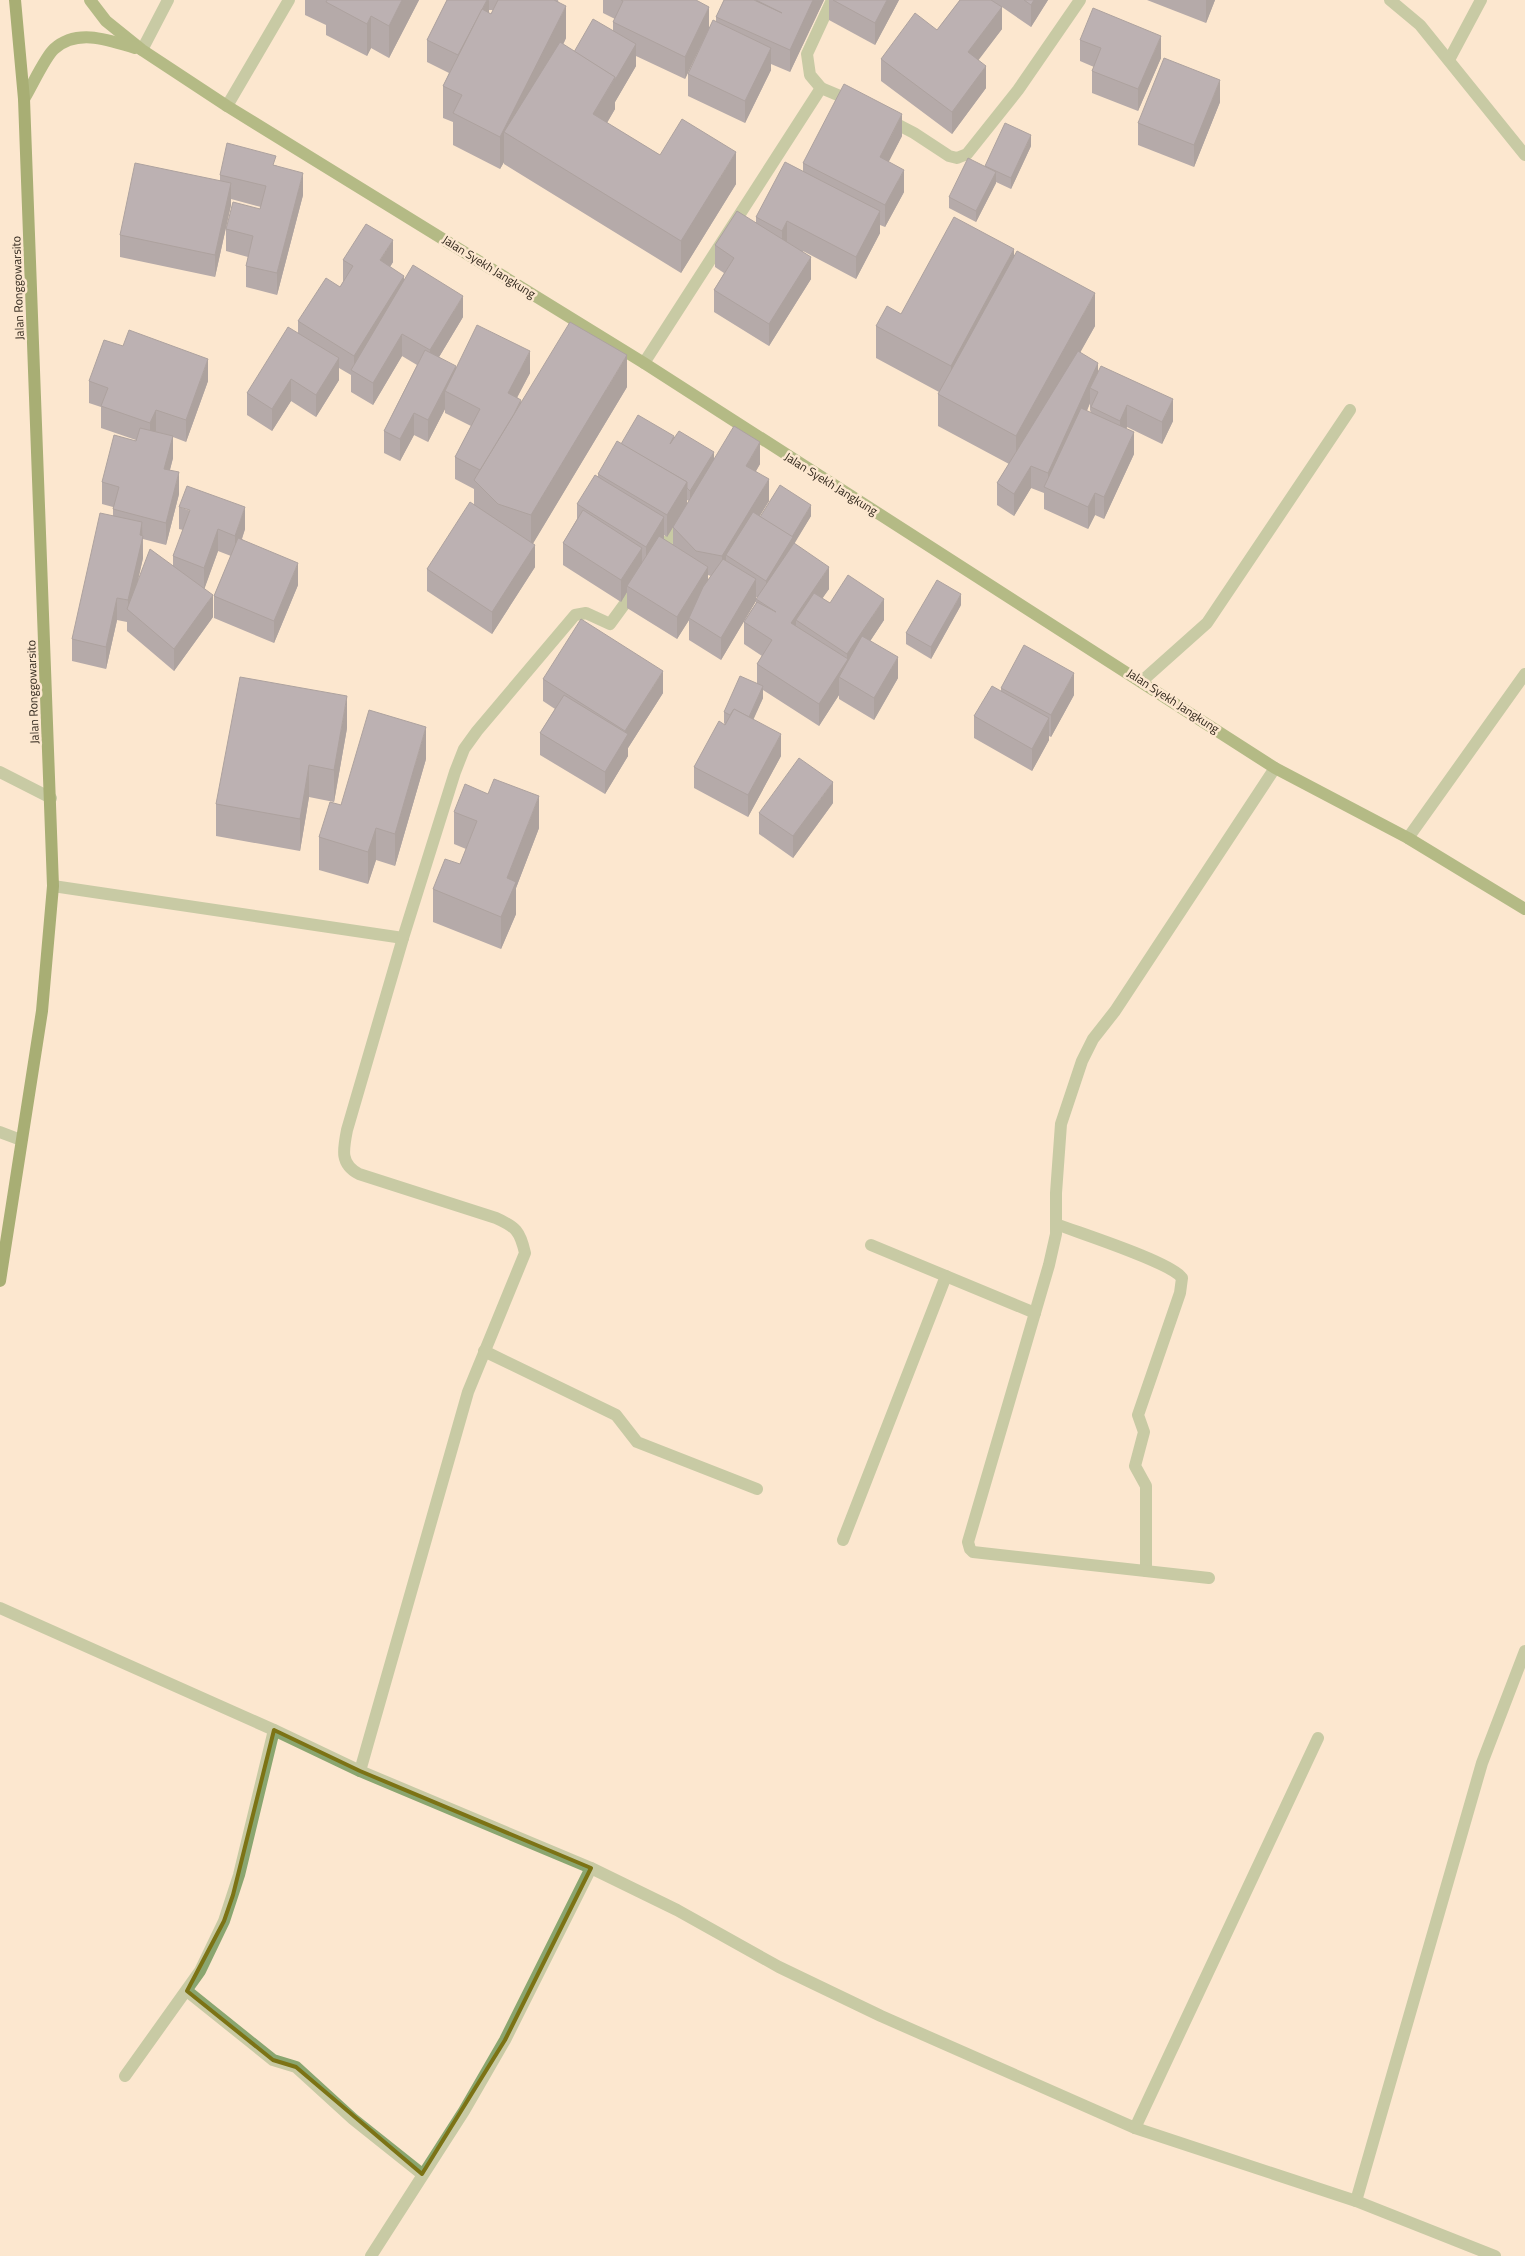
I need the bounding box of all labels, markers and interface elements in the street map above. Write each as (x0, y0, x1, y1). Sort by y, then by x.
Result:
street label: Jalan Syekh Jangkung (439, 230, 540, 303)
street label: Jalan Ronggowarsito (6, 236, 29, 340)
street label: Jalan Syekh Jangkung (781, 447, 882, 520)
street label: Jalan Ronggowarsito (21, 640, 44, 744)
street label: Jalan Syekh Jangkung (1123, 663, 1223, 738)

